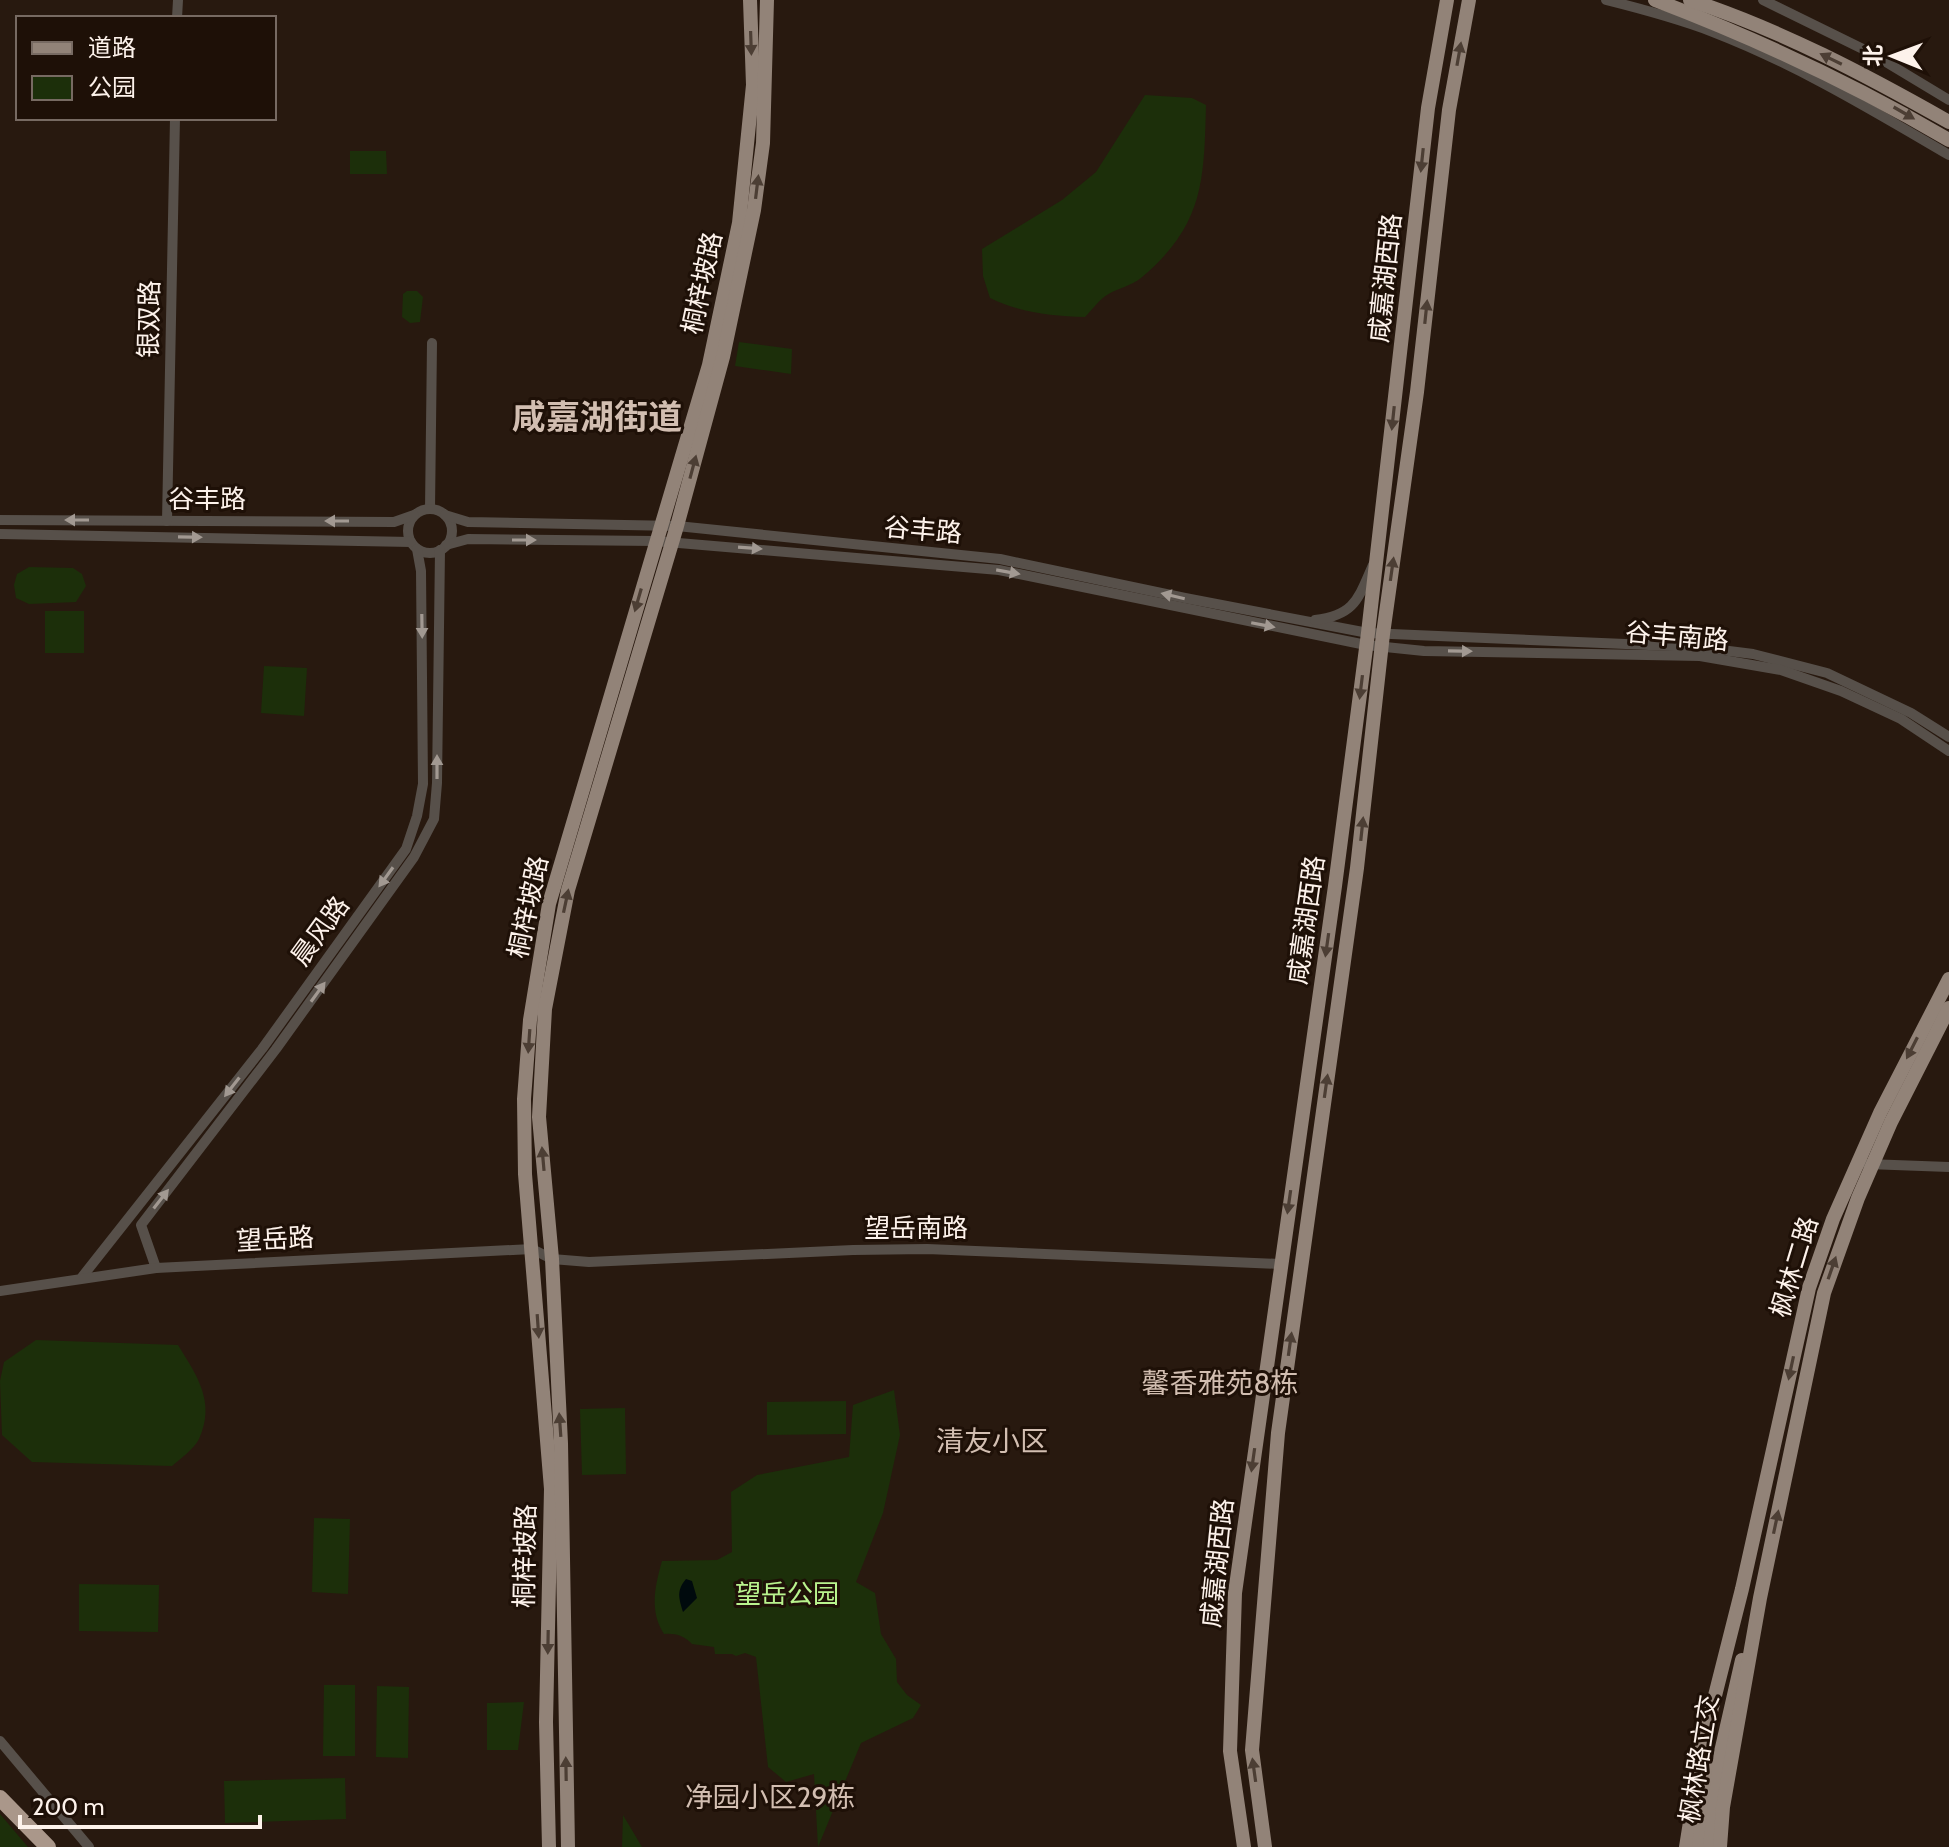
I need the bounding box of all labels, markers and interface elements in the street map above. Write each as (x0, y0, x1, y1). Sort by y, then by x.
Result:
legend (16, 16, 276, 120)
north arrow (1853, 16, 1933, 96)
one-way arrow (745, 31, 758, 56)
text: 道路 (88, 33, 136, 62)
one-way arrow (1454, 41, 1466, 66)
text: 北 (1860, 44, 1887, 67)
one-way arrow (1819, 52, 1843, 66)
text: 公园 (88, 73, 136, 102)
one-way arrow (1893, 106, 1916, 120)
one-way arrow (1416, 148, 1429, 173)
one-way arrow (751, 174, 764, 199)
street label: 咸嘉湖西路 (1362, 212, 1408, 344)
street label: 桐梓坡路 (676, 229, 728, 337)
street label: 银双路 (132, 280, 166, 358)
one-way arrow (1420, 299, 1433, 324)
district label: 咸嘉湖街道 (512, 396, 682, 438)
one-way arrow (1386, 406, 1399, 431)
one-way arrow (687, 455, 700, 479)
street label: 谷丰路 (168, 483, 246, 515)
street label: 谷丰路 (883, 511, 963, 549)
one-way arrow (64, 514, 89, 526)
one-way arrow (324, 515, 349, 527)
one-way arrow (178, 530, 203, 543)
one-way arrow (512, 533, 537, 546)
one-way arrow (737, 542, 762, 555)
one-way arrow (1386, 556, 1399, 581)
one-way arrow (996, 567, 1021, 579)
one-way arrow (631, 588, 644, 612)
one-way arrow (1161, 589, 1186, 601)
one-way arrow (416, 614, 428, 639)
street label: 谷丰南路 (1624, 616, 1730, 656)
one-way arrow (1251, 619, 1276, 632)
one-way arrow (1448, 645, 1473, 657)
one-way arrow (1354, 675, 1367, 700)
one-way arrow (431, 754, 443, 779)
one-way arrow (1355, 816, 1368, 841)
street label: 桐梓坡路 (502, 853, 554, 961)
street label: 咸嘉湖西路 (1281, 853, 1331, 987)
one-way arrow (379, 867, 394, 888)
one-way arrow (560, 889, 573, 914)
street label: 晨风路 (284, 890, 356, 972)
one-way arrow (1320, 933, 1333, 958)
one-way arrow (310, 981, 325, 1002)
one-way arrow (522, 1029, 535, 1054)
one-way arrow (1905, 1036, 1918, 1059)
one-way arrow (1320, 1074, 1333, 1099)
one-way arrow (224, 1077, 241, 1097)
one-way arrow (536, 1146, 549, 1171)
one-way arrow (152, 1189, 169, 1209)
one-way arrow (1282, 1190, 1295, 1215)
street label: 望岳南路 (864, 1212, 968, 1244)
street label: 枫林二路 (1763, 1213, 1825, 1321)
street label: 望岳路 (235, 1221, 315, 1257)
one-way arrow (1826, 1256, 1839, 1280)
one-way arrow (532, 1314, 545, 1339)
one-way arrow (1284, 1331, 1297, 1356)
one-way arrow (1784, 1356, 1797, 1381)
district label: 馨香雅苑8栋 (1142, 1366, 1298, 1400)
one-way arrow (553, 1412, 566, 1437)
district label: 清友小区 (936, 1424, 1048, 1458)
one-way arrow (1246, 1448, 1259, 1473)
street label: 咸嘉湖西路 (1194, 1497, 1240, 1629)
street label: 桐梓坡路 (508, 1504, 542, 1608)
one-way arrow (1770, 1509, 1782, 1534)
park label: 望岳公园 (735, 1578, 839, 1610)
one-way arrow (541, 1630, 554, 1655)
street label: 枫林路立交 (1673, 1692, 1725, 1826)
one-way arrow (560, 1756, 572, 1781)
one-way arrow (1247, 1757, 1260, 1782)
scale bar (20, 1779, 260, 1829)
district label: 净园小区29栋 (685, 1780, 855, 1814)
text: 200 m (32, 1792, 105, 1821)

